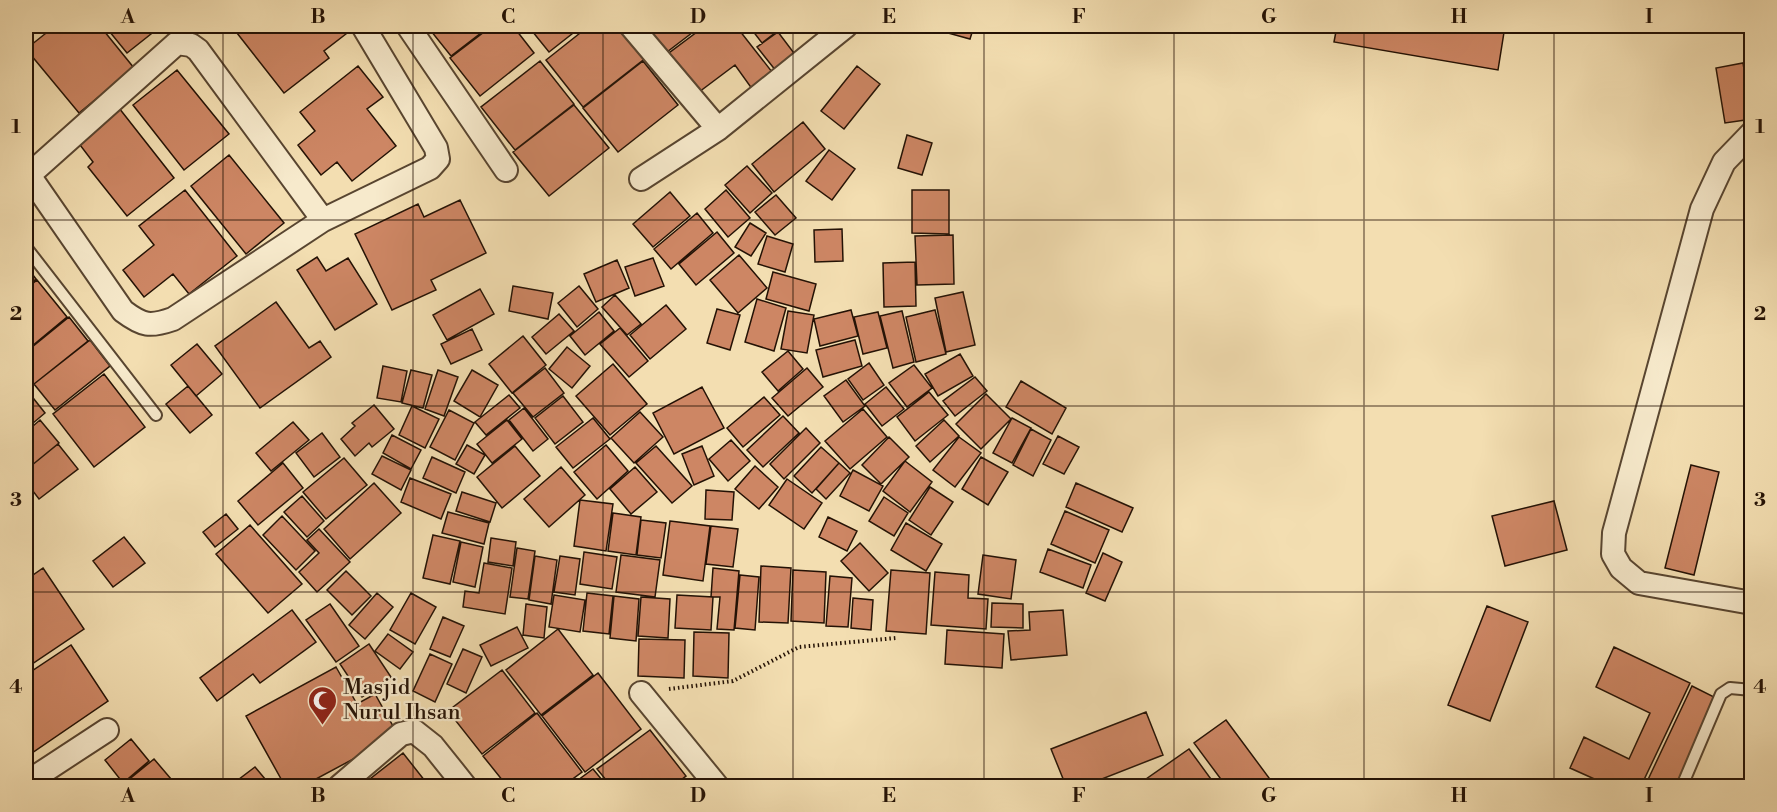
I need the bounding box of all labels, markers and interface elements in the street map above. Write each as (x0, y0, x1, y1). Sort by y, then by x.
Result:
text: A (120, 5, 136, 30)
text: B (310, 5, 326, 30)
text: C (501, 5, 515, 30)
text: D (690, 5, 706, 30)
text: E (882, 5, 896, 30)
text: F (1072, 5, 1086, 30)
text: G (1261, 5, 1277, 30)
text: H (1451, 5, 1468, 30)
text: I (1645, 5, 1653, 30)
text: 1 (11, 115, 21, 140)
text: 1 (1755, 115, 1765, 140)
text: 2 (10, 302, 22, 327)
text: 2 (1754, 302, 1766, 327)
text: 3 (10, 488, 22, 513)
text: 3 (1754, 488, 1766, 513)
place label: Masjid Nurul Ihsan (343, 674, 461, 726)
text: 4 (9, 675, 23, 700)
text: 4 (1753, 675, 1767, 700)
mosque icon: Masjid Nurul Ihsan (306, 684, 338, 726)
text: A (120, 784, 136, 809)
text: B (310, 784, 326, 809)
text: C (501, 784, 515, 809)
text: D (690, 784, 706, 809)
text: E (882, 784, 896, 809)
text: F (1072, 784, 1086, 809)
text: G (1261, 784, 1277, 809)
text: H (1451, 784, 1468, 809)
text: I (1645, 784, 1653, 809)

